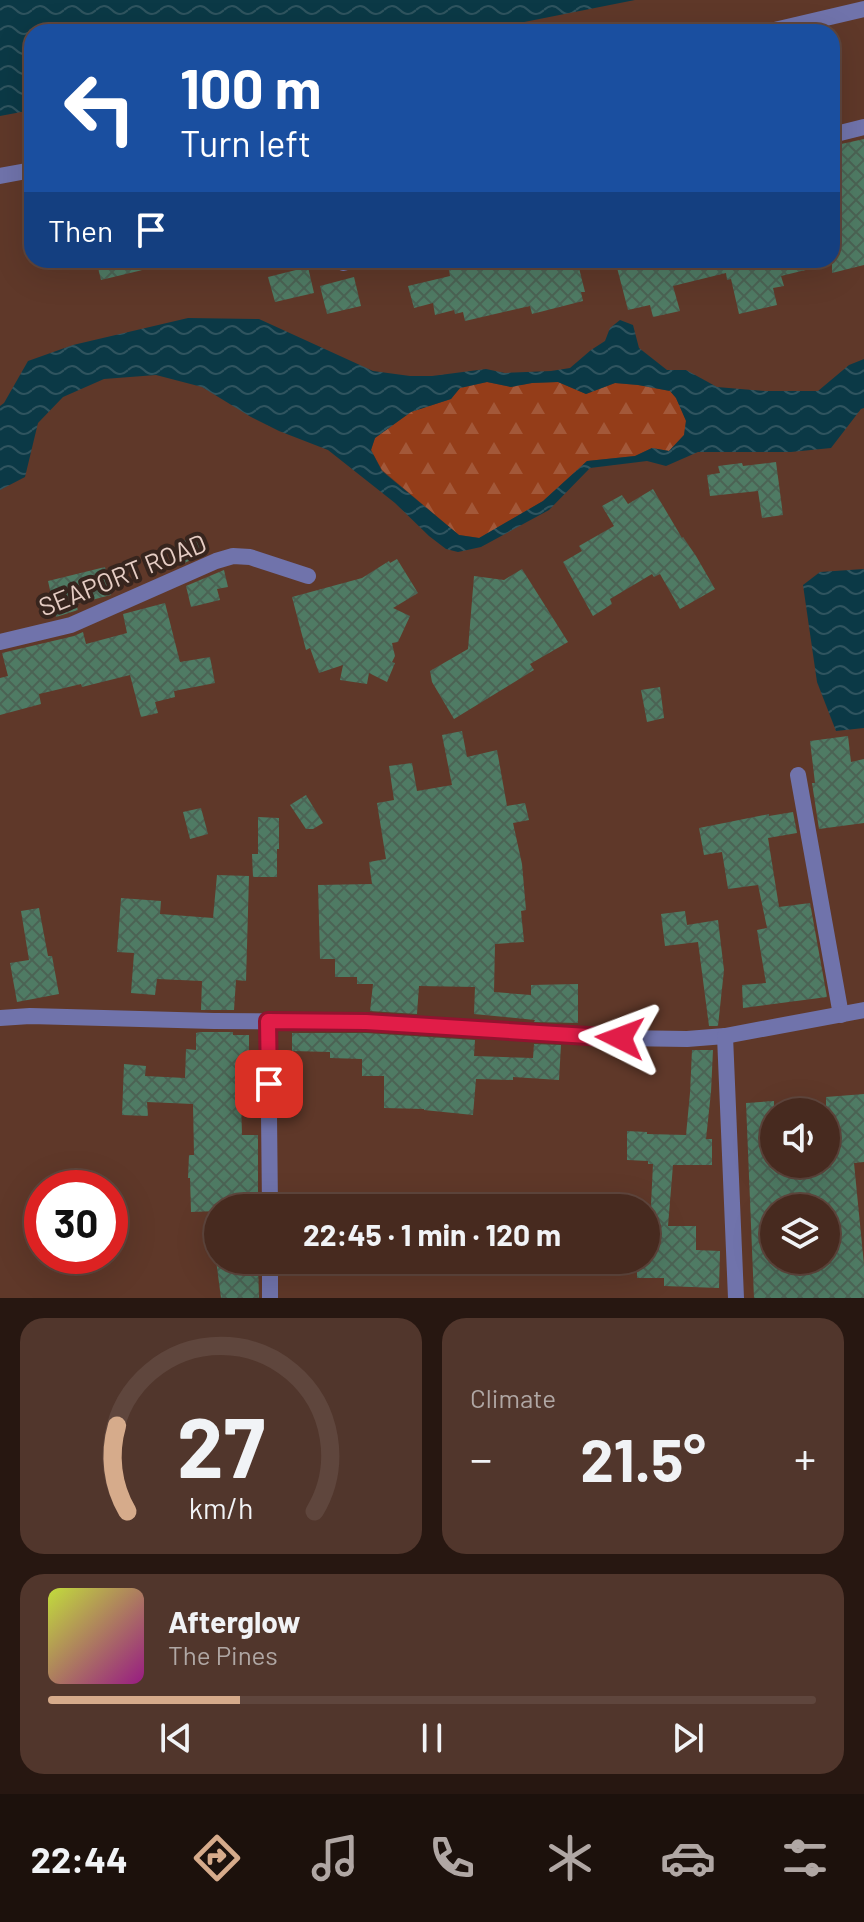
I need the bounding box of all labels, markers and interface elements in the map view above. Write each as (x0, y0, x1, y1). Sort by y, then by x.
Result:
text: 100 m (180, 53, 322, 120)
icon: left (48, 56, 152, 160)
text: Turn left (180, 121, 311, 164)
icon: arrive (129, 208, 173, 252)
text: Then (48, 212, 113, 248)
street label: SEAPORT ROAD (34, 526, 210, 622)
position arrow (578, 996, 662, 1080)
pin (235, 1050, 303, 1118)
icon: arrive (247, 1062, 291, 1106)
map controls (760, 1098, 840, 1274)
button: sound (760, 1098, 840, 1178)
speed limit sign: 30 (24, 1170, 128, 1274)
button: layers (760, 1194, 840, 1274)
text: 22:45 · 1 min · 120 m (303, 1216, 561, 1252)
text: Climate (470, 1382, 556, 1413)
text: 27 (177, 1395, 265, 1495)
text: 21.5° (580, 1422, 706, 1494)
text: − (470, 1431, 492, 1484)
text: + (794, 1431, 816, 1484)
text: km/h (189, 1490, 253, 1525)
text: Afterglow (168, 1603, 301, 1639)
text: The Pines (168, 1639, 278, 1670)
icon: previous (154, 1716, 198, 1760)
icon: pause (410, 1716, 454, 1760)
icon: next (666, 1716, 710, 1760)
icon: directions (189, 1830, 245, 1886)
icon: music (307, 1830, 363, 1886)
icon: phone (424, 1830, 480, 1886)
icon: climate (542, 1830, 598, 1886)
icon: car (660, 1830, 716, 1886)
icon: filters (777, 1830, 833, 1886)
text: 22:44 (31, 1837, 128, 1880)

